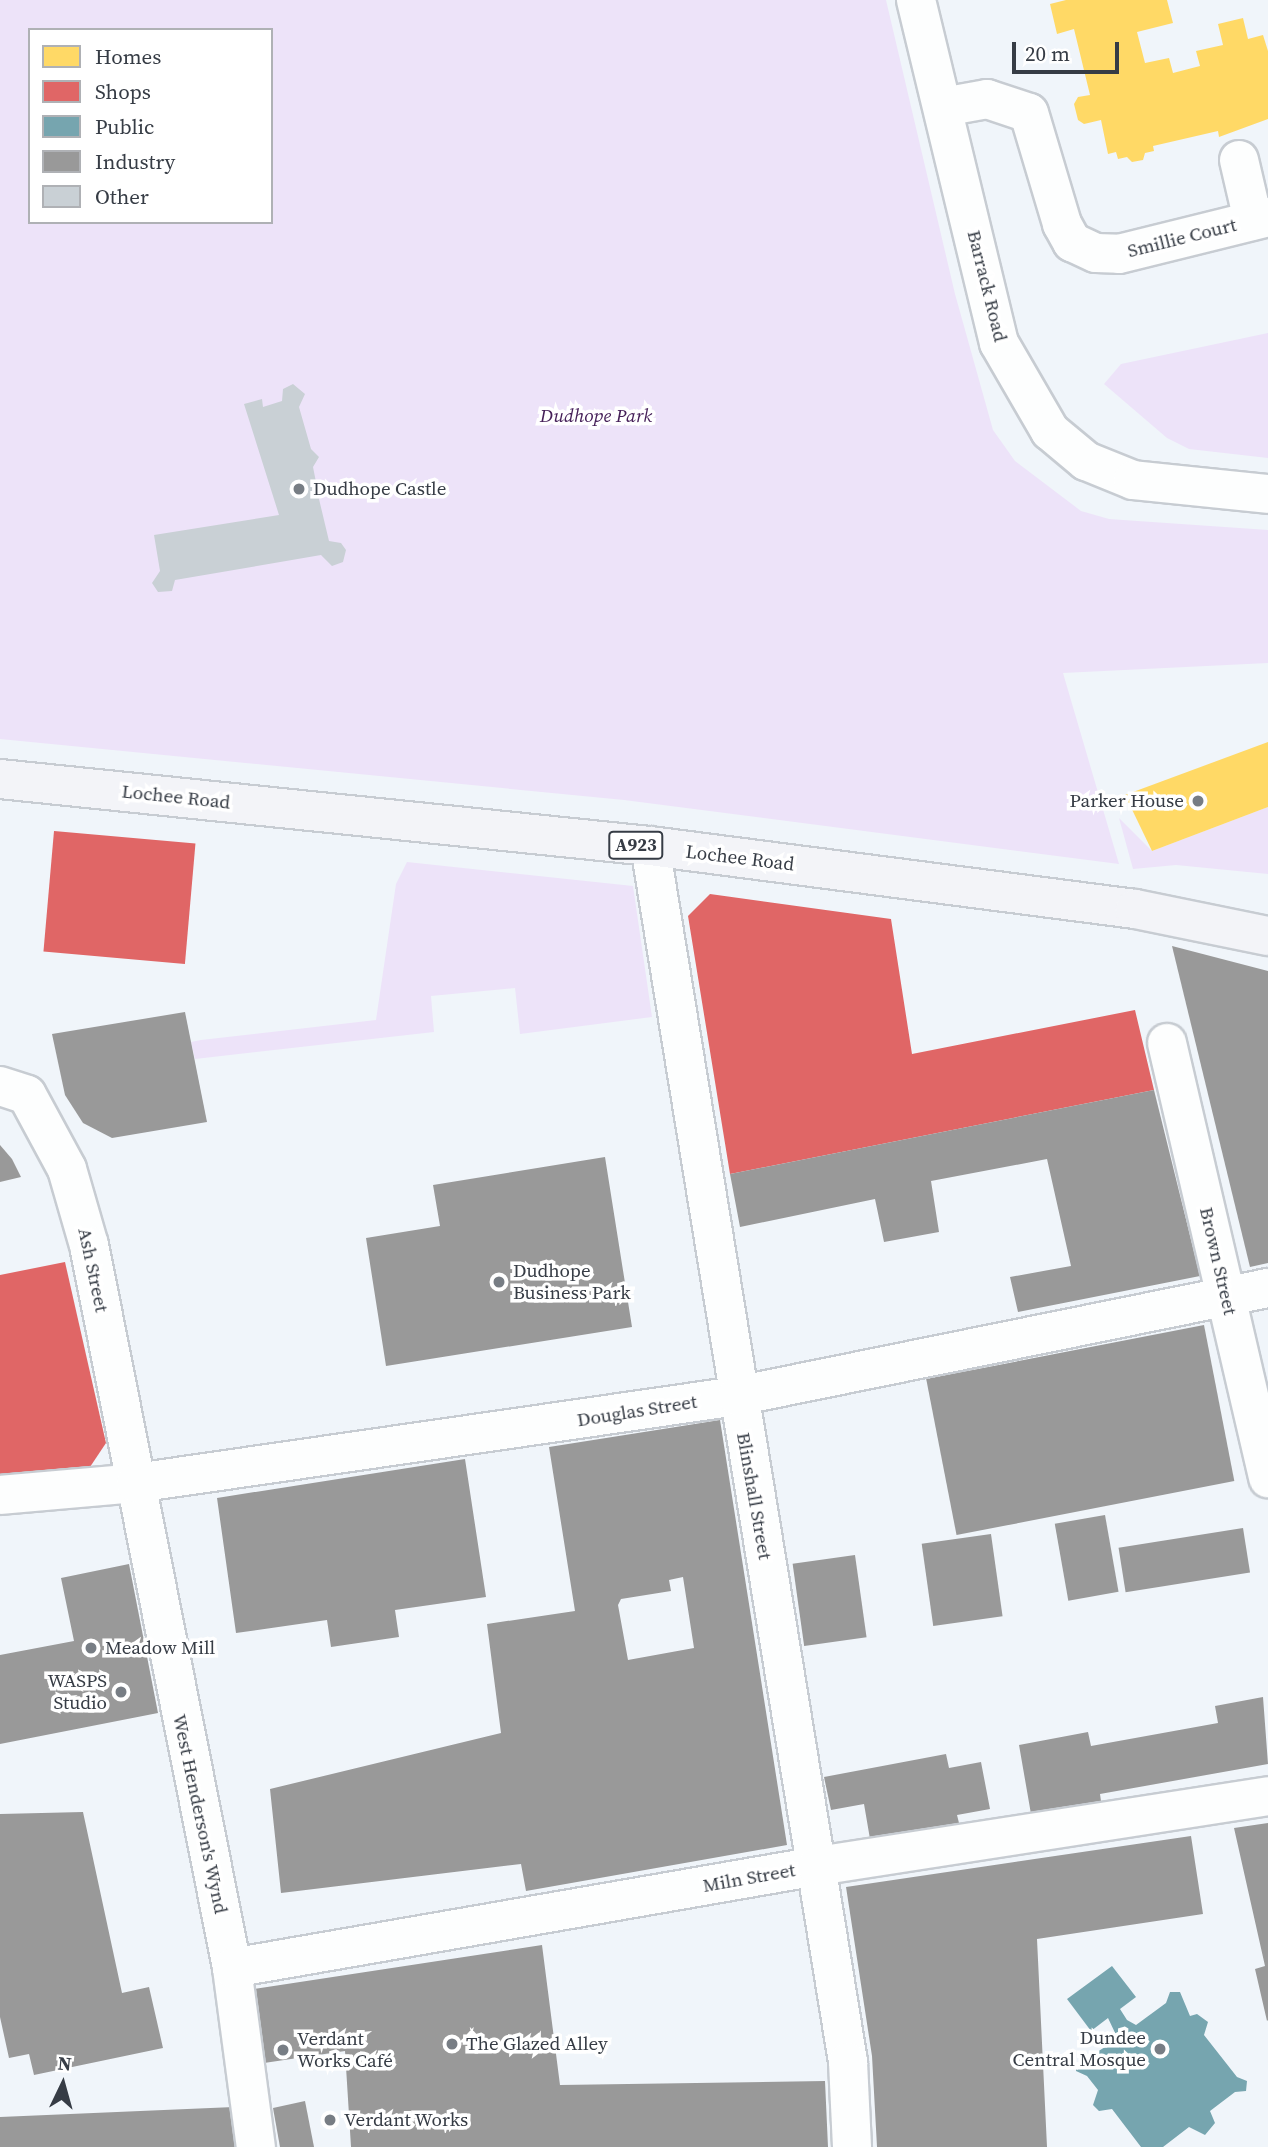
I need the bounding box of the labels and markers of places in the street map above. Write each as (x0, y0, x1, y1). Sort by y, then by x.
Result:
place label: Dudhope Castle (313, 478, 446, 500)
marker: Dudhope Castle (291, 481, 307, 497)
place label: Parker House (1069, 790, 1184, 812)
marker: Parker House (1190, 793, 1206, 809)
place label: Dudhope Business Park (513, 1260, 631, 1304)
marker: Dudhope Business Park (491, 1274, 507, 1290)
place label: Meadow Mill (105, 1637, 215, 1659)
marker: Meadow Mill (83, 1640, 99, 1656)
place label: WASPS Studio (48, 1670, 107, 1714)
marker: WASPS Studio (113, 1684, 129, 1700)
place label: Dundee Central Mosque (1013, 2027, 1146, 2071)
place label: Verdant Works Café (297, 2028, 393, 2072)
place label: The Glazed Alley (466, 2033, 608, 2055)
marker: The Glazed Alley (444, 2036, 460, 2052)
marker: Dundee Central Mosque (1152, 2041, 1168, 2057)
marker: Verdant Works Café (275, 2042, 291, 2058)
place label: Verdant Works (344, 2109, 469, 2131)
marker: Verdant Works (322, 2112, 338, 2128)

